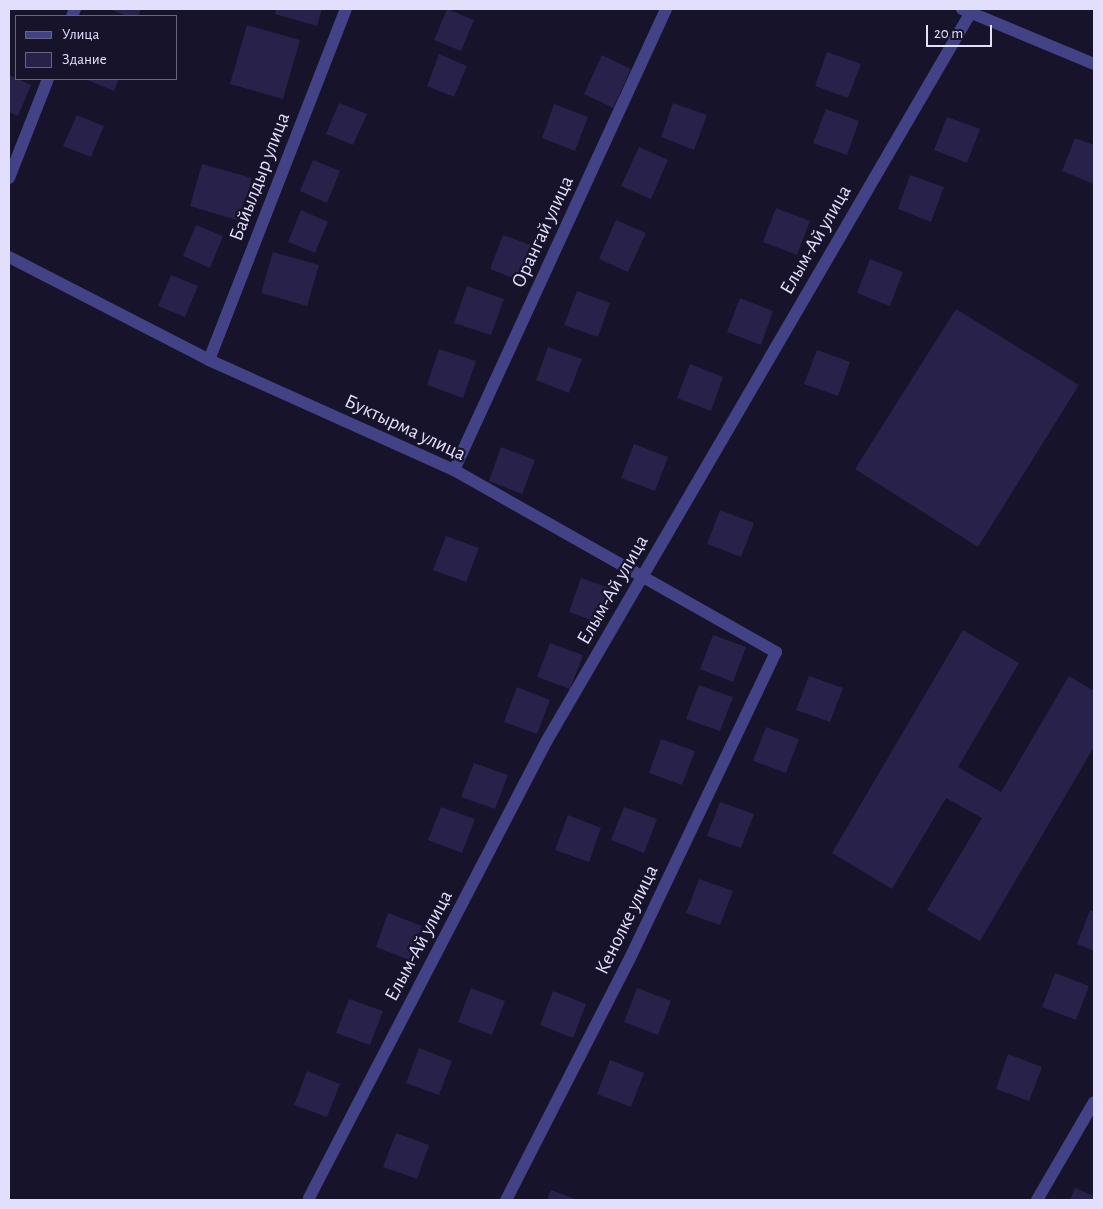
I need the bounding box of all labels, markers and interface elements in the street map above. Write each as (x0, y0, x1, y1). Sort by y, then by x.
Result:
legend (15, 15, 178, 80)
scale bar (928, 15, 994, 47)
text: 20 m (934, 26, 963, 41)
text: Улица (62, 27, 99, 42)
text: Здание (62, 52, 107, 67)
street label: Байылдыр улица (224, 109, 296, 245)
street label: Орангай улица (507, 172, 579, 292)
street label: Елым-Ай улица (775, 181, 857, 299)
street label: Буктырма улица (341, 389, 469, 467)
street label: Елым-Ай улица (572, 531, 654, 649)
street label: Кенолке улица (590, 861, 664, 979)
street label: Елым-Ай улица (380, 886, 458, 1006)

